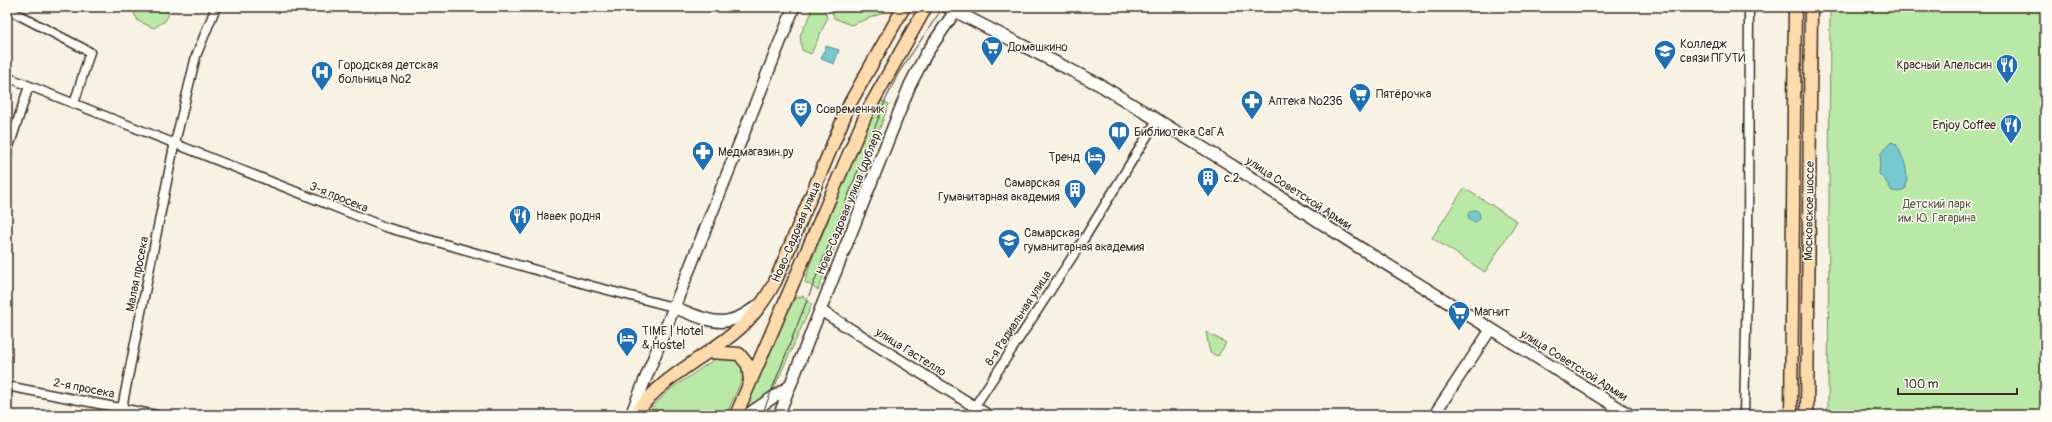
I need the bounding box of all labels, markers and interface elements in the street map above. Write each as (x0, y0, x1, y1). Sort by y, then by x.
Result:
supermarket icon: Домашкино (979, 34, 1005, 67)
place label: Колледж связи ПГУТИ (1680, 37, 1745, 66)
school or university icon: Колледж связи ПГУТИ (1652, 38, 1678, 71)
place label: Домашкино (1007, 40, 1068, 55)
restaurant icon: Красный Апельсин (1994, 52, 2020, 85)
place label: Городская детская больница №2 (338, 58, 439, 87)
place label: Красный Апельсин (1897, 58, 1992, 73)
hospital icon: Городская детская больница №2 (309, 59, 335, 92)
supermarket icon: Пятёрочка (1347, 81, 1373, 114)
place label: Пятёрочка (1376, 87, 1432, 102)
pharmacy icon: Аптека №236 (1239, 88, 1265, 121)
place label: Аптека №236 (1268, 94, 1343, 109)
theatre icon: Современник (788, 96, 814, 129)
place label: Современник (816, 102, 885, 117)
restaurant icon: Enjoy Coffee (1998, 112, 2024, 145)
place label: Enjoy Coffee (1933, 118, 1996, 133)
library icon: Библиотека СаГА (1106, 119, 1132, 152)
place label: Библиотека СаГА (1134, 125, 1225, 140)
street label: Ново-Садовая улица (дублёр) (813, 127, 886, 277)
pharmacy icon: Медмагазин.ру (690, 139, 716, 172)
hotel icon: Тренд (1082, 144, 1108, 177)
place label: Медмагазин.ру (718, 145, 793, 160)
place label: Тренд (1049, 150, 1081, 165)
street label: улица Советской Армии (1242, 153, 1355, 234)
street label: Московское шоссе (1801, 161, 1818, 261)
building icon: с.2 (1195, 165, 1221, 198)
place label: с.2 (1224, 171, 1240, 186)
place label: Самарская Гуманитарная академия (938, 176, 1060, 205)
building icon: Самарская Гуманитарная академия (1062, 177, 1088, 210)
street label: 3-я просека (307, 179, 371, 216)
street label: Ново-Садовая улица (769, 179, 825, 285)
park label: Детский парк им. Ю. Гагарина (1898, 197, 1976, 226)
restaurant icon: Навек родня (507, 203, 533, 236)
place label: Навек родня (536, 209, 601, 224)
place label: Самарская гуманитарная академия (1024, 226, 1145, 255)
school or university icon: Самарская гуманитарная академия (996, 227, 1022, 260)
street label: Малая просека (123, 235, 152, 313)
street label: 8-я Радиальная улица (982, 267, 1055, 369)
supermarket icon: Магнит (1446, 299, 1472, 332)
place label: Магнит (1474, 305, 1510, 320)
place label: TIME | Hotel & Hostel (642, 324, 704, 353)
street label: улица Гастелло (872, 324, 949, 380)
hotel icon: TIME | Hotel & Hostel (614, 325, 640, 358)
street label: улица Советской Армии (1517, 326, 1631, 405)
scale bar (1898, 370, 2017, 396)
street label: 2-я просека (52, 375, 116, 402)
text: 100 m (1904, 377, 1939, 392)

